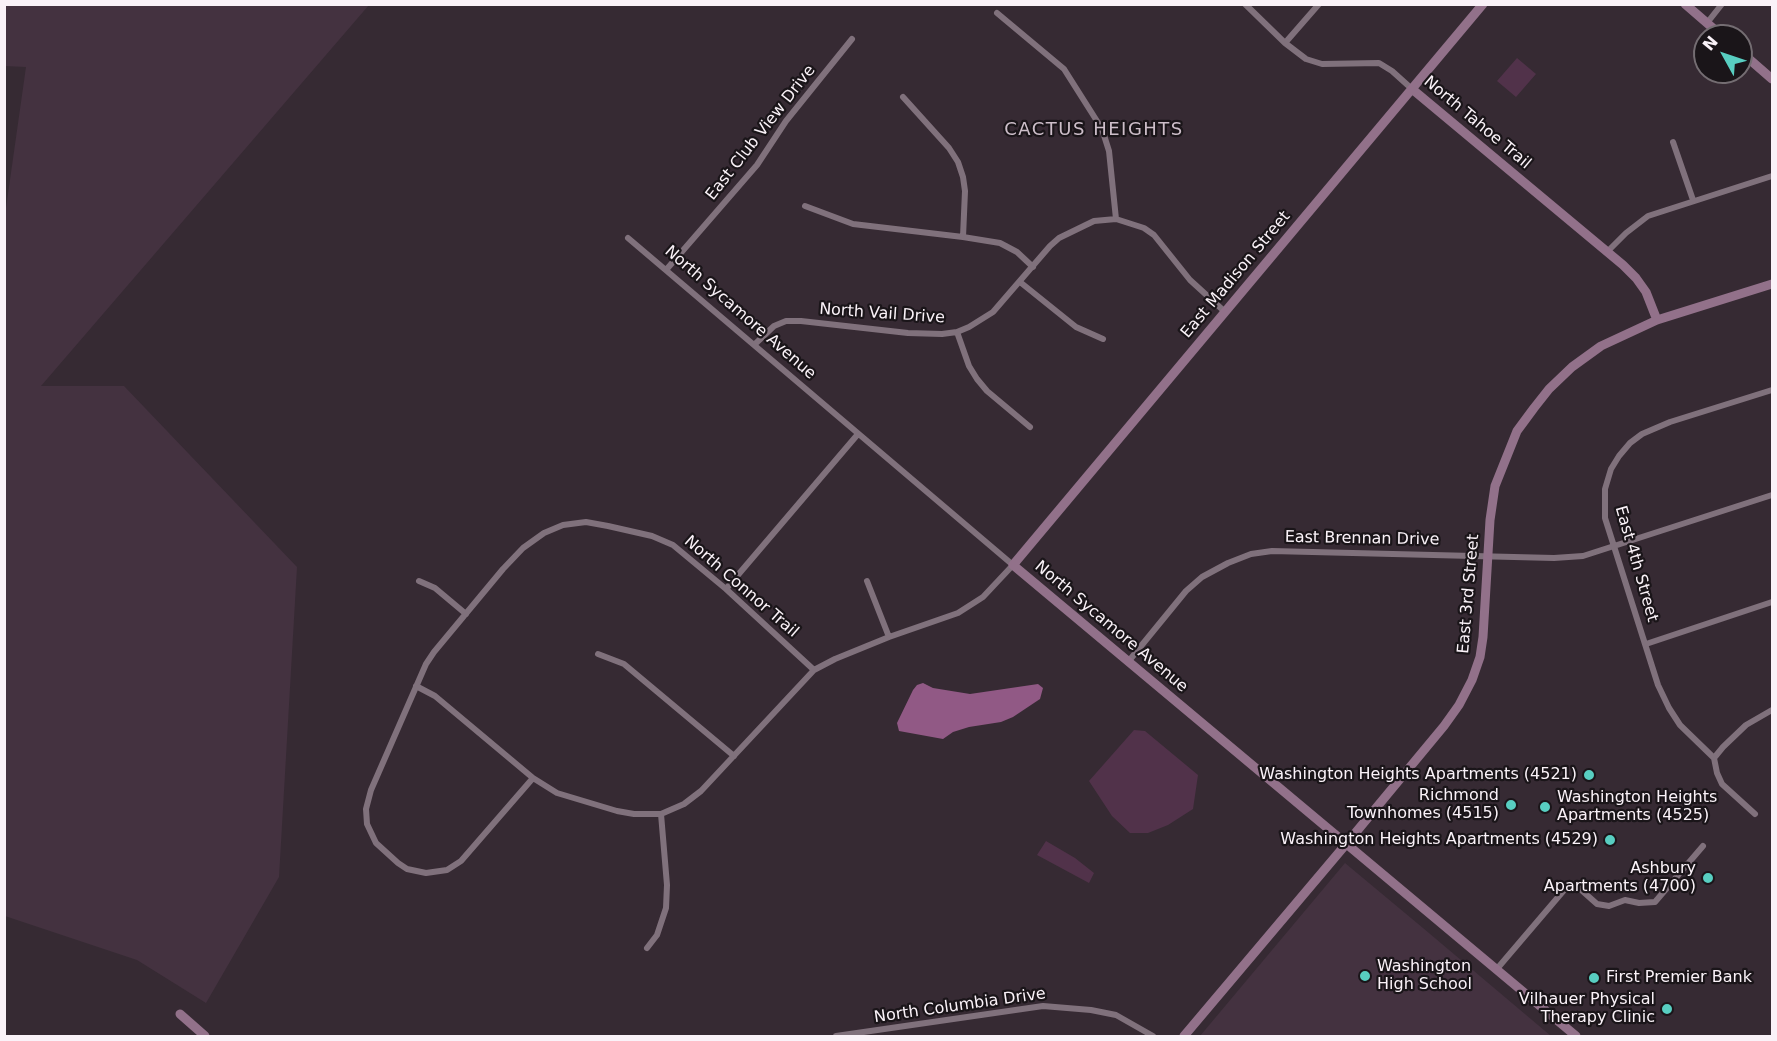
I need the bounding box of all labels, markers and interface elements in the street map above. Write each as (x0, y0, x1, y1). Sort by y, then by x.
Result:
north arrow (1693, 24, 1753, 84)
text: N (1699, 32, 1722, 55)
street label: East Club View Drive (702, 62, 820, 204)
street label: North Tahoe Trail (1419, 72, 1535, 174)
district label: CACTUS HEIGHTS (1004, 119, 1184, 141)
street label: East Madison Street (1177, 208, 1295, 342)
street label: North Sycamore Avenue (660, 242, 820, 384)
street label: North Vail Drive (818, 300, 946, 328)
street label: East 4th Street (1610, 504, 1662, 624)
street label: East Brennan Drive (1285, 528, 1439, 550)
street label: North Connor Trail (680, 532, 802, 642)
street label: East 3rd Street (1454, 533, 1484, 655)
street label: North Sycamore Avenue (1031, 557, 1191, 697)
place label: Washington Heights Apartments (4521) (1259, 765, 1577, 785)
marker: Washington Heights Apartments (4521) (1582, 768, 1596, 782)
place label: Richmond Townhomes (4515) (1347, 786, 1499, 824)
place label: Washington Heights Apartments (4525) (1557, 788, 1717, 826)
marker: Richmond Townhomes (4515) (1504, 798, 1518, 812)
marker: Washington Heights Apartments (4525) (1538, 800, 1552, 814)
place label: Washington Heights Apartments (4529) (1280, 830, 1598, 850)
marker: Washington Heights Apartments (4529) (1603, 833, 1617, 847)
place label: Ashbury Apartments (4700) (1544, 859, 1696, 897)
marker: Ashbury Apartments (4700) (1701, 871, 1715, 885)
place label: Washington High School (1377, 957, 1472, 995)
place label: First Premier Bank (1606, 968, 1752, 988)
marker: Washington High School (1358, 969, 1372, 983)
marker: First Premier Bank (1587, 971, 1601, 985)
street label: North Columbia Drive (873, 984, 1047, 1028)
place label: Vilhauer Physical Therapy Clinic (1519, 990, 1655, 1028)
marker: Vilhauer Physical Therapy Clinic (1660, 1002, 1674, 1016)

